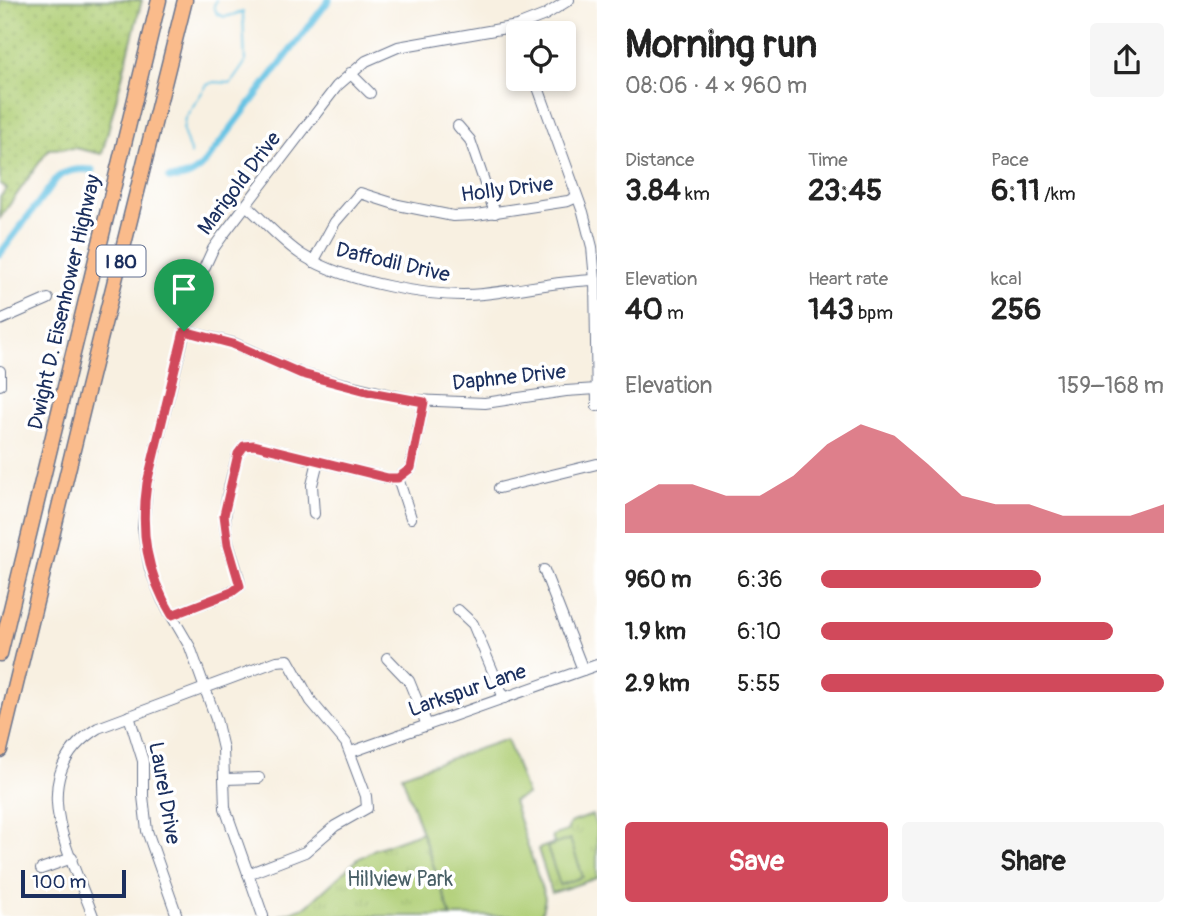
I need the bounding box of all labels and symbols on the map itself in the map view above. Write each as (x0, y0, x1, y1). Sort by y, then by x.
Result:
street label: Marigold Drive (192, 126, 287, 240)
street label: Holly Drive (459, 170, 555, 209)
street label: Dwight D. Eisenhower Highway (22, 172, 107, 432)
street label: Daffodil Drive (333, 236, 453, 289)
road number: I 80 (96, 246, 146, 276)
pin (154, 259, 214, 331)
street label: Daphne Drive (451, 358, 568, 397)
street label: Larkspur Lane (405, 657, 530, 723)
street label: Laurel Drive (142, 740, 187, 847)
park label: Hillview Park (347, 866, 453, 893)
scale bar (21, 867, 126, 899)

